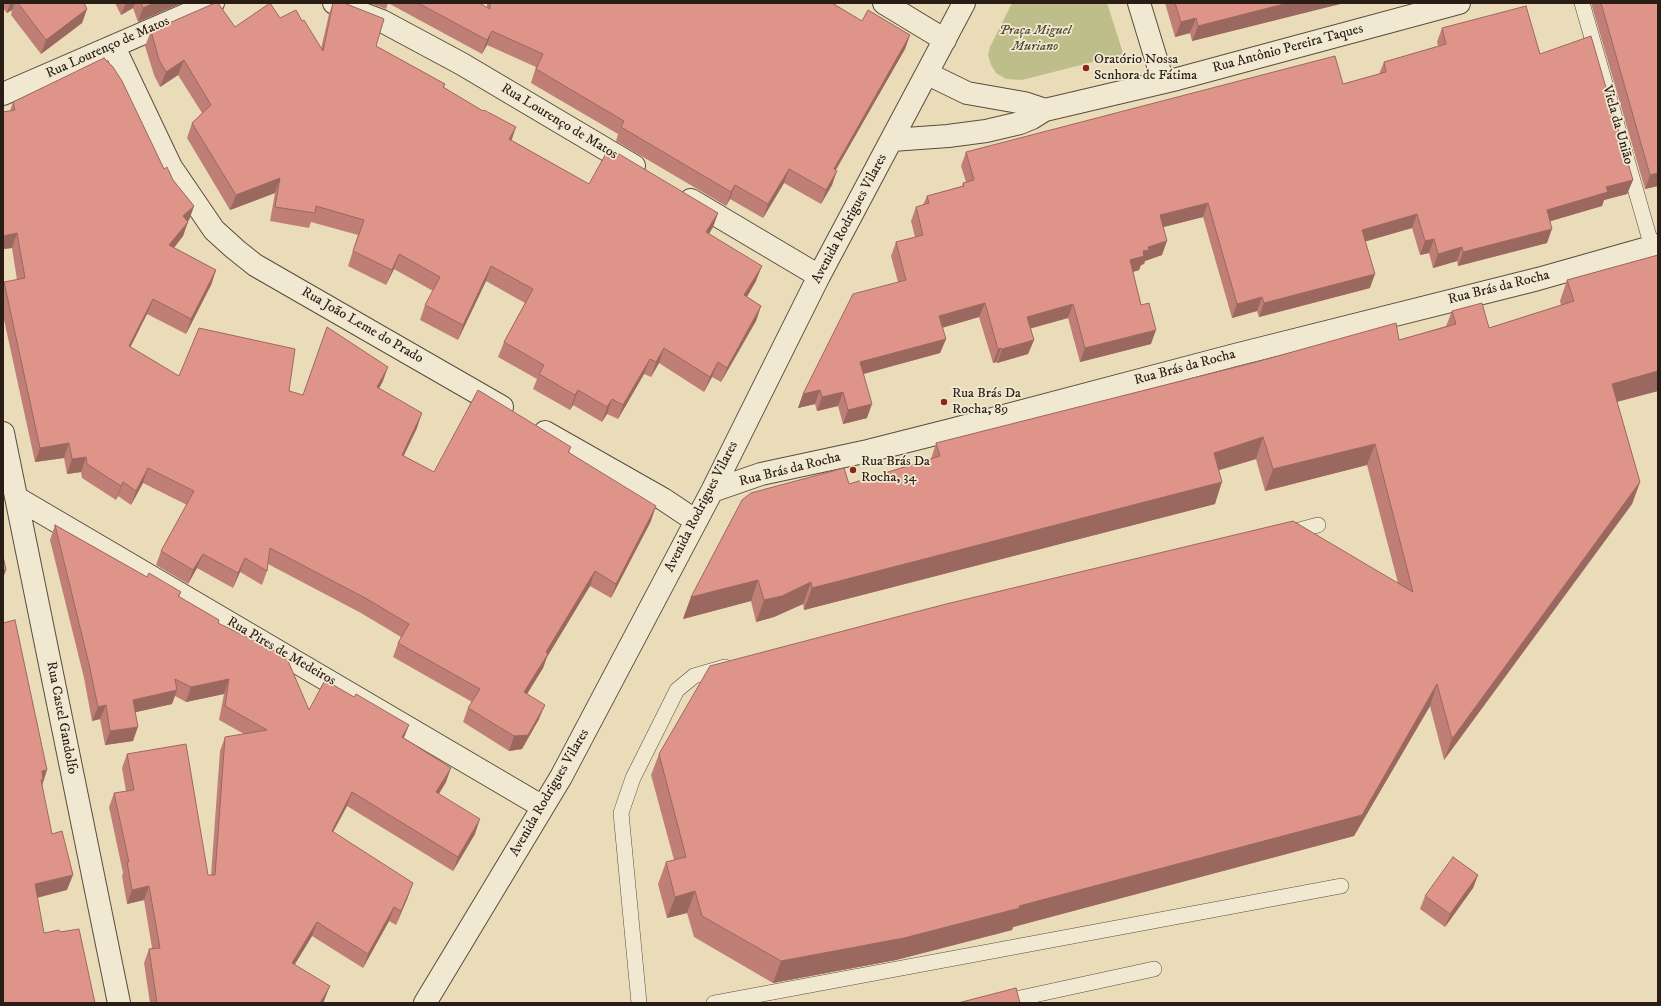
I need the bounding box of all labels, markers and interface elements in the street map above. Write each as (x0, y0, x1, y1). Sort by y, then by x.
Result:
street label: Rua Lourenço de Matos (44, 13, 172, 83)
street label: Rua Antônio Pereira Taques (1211, 21, 1365, 77)
park label: Praça Miguel Muriano (999, 23, 1071, 56)
place label: Oratório Nossa Senhora de Fátima (1094, 52, 1197, 84)
marker: Oratório Nossa Senhora de Fátima (1081, 63, 1091, 73)
street label: Rua Lourenço de Matos (498, 80, 620, 164)
street label: Viela da União (1598, 84, 1636, 166)
street label: Avenida Rodrigues Vilares (809, 151, 891, 287)
street label: Rua Brás da Rocha (1447, 267, 1551, 309)
street label: Rua João Leme do Prado (298, 284, 426, 368)
street label: Rua Brás da Rocha (1133, 346, 1237, 390)
place label: Rua Brás Da Rocha, 89 (952, 386, 1021, 418)
marker: Rua Brás Da Rocha, 89 (939, 397, 949, 407)
street label: Avenida Rodrigues Vilares (662, 439, 742, 575)
street label: Rua Brás da Rocha (738, 449, 842, 491)
place label: Rua Brás Da Rocha, 34 (861, 454, 930, 486)
marker: Rua Brás Da Rocha, 34 (848, 465, 858, 475)
street label: Rua Pires de Medeiros (224, 614, 338, 690)
street label: Rua Castel Gandolfo (42, 660, 80, 776)
street label: Avenida Rodrigues Vilares (507, 726, 593, 860)

